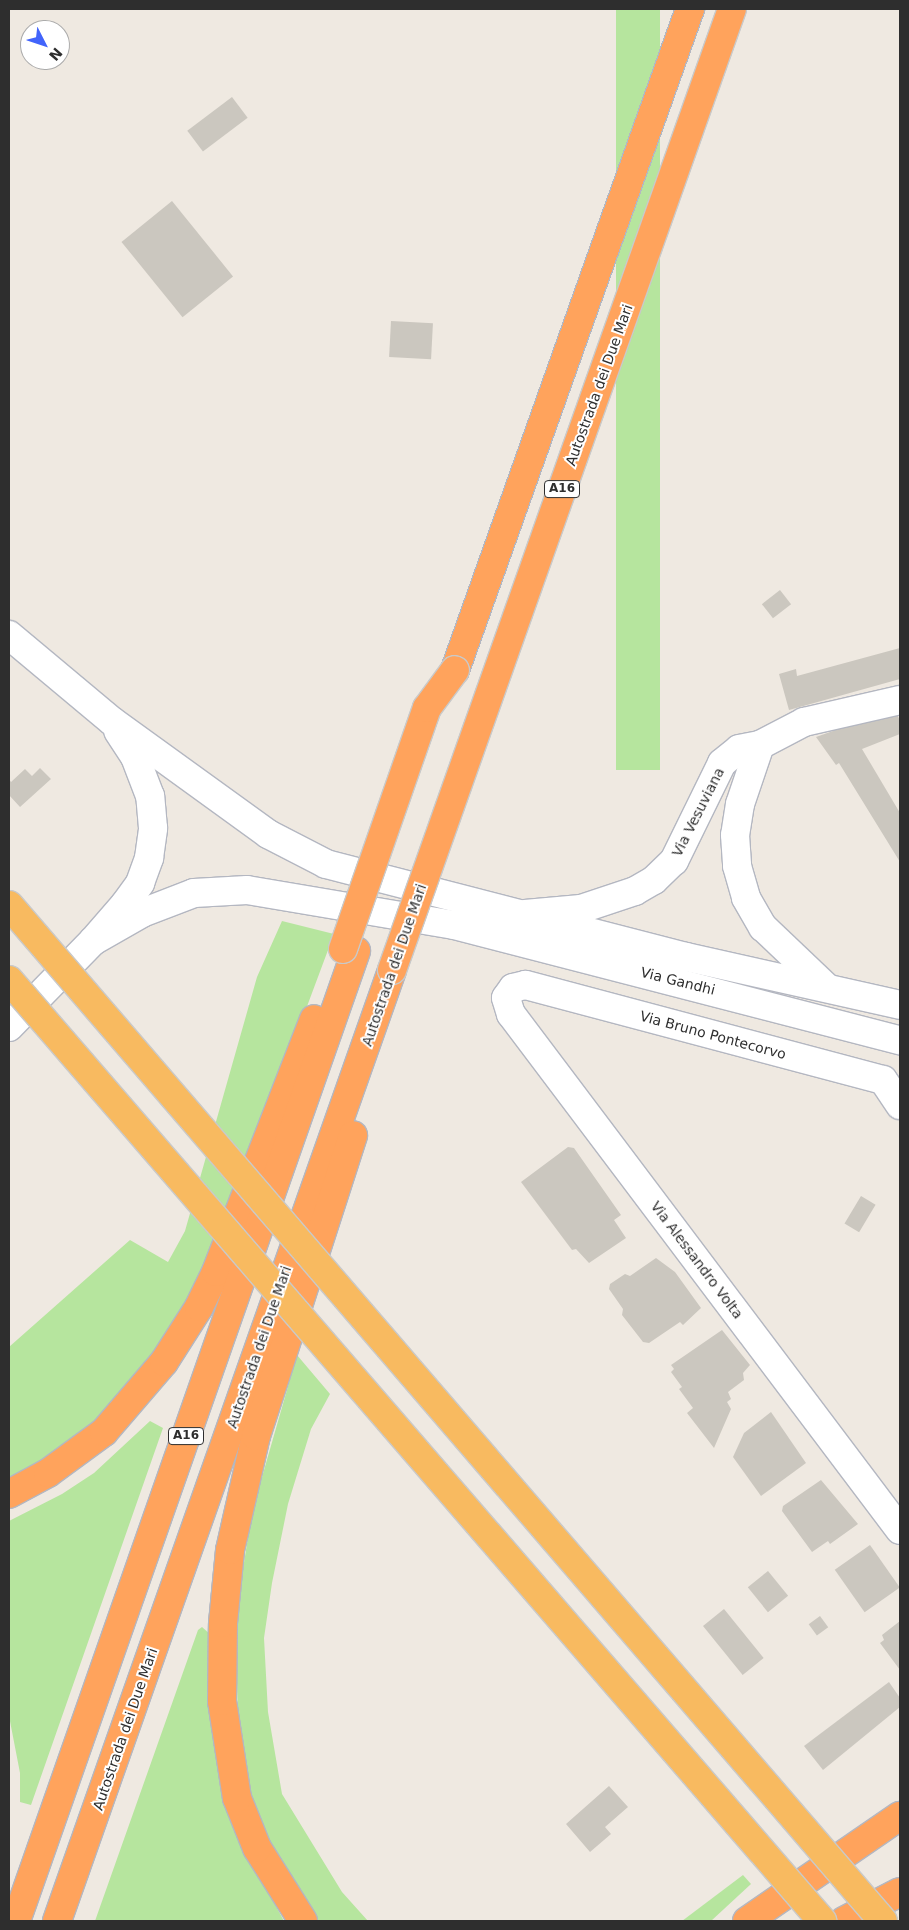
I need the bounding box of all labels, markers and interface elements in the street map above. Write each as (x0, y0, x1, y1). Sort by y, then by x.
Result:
north arrow (20, 20, 70, 70)
text: N (46, 45, 65, 64)
street label: Autostrada dei Due Mari (562, 302, 636, 468)
road number: A16 (543, 479, 581, 498)
street label: Via Vesuviana (668, 765, 728, 859)
street label: Autostrada dei Due Mari (358, 882, 430, 1048)
street label: Via Gandhi (639, 964, 717, 998)
street label: Via Bruno Pontecorvo (638, 1007, 788, 1063)
street label: Via Alessandro Volta (647, 1198, 747, 1322)
street label: Autostrada dei Due Mari (223, 1264, 295, 1430)
road number: A16 (167, 1426, 205, 1445)
street label: Autostrada dei Due Mari (89, 1646, 161, 1812)

